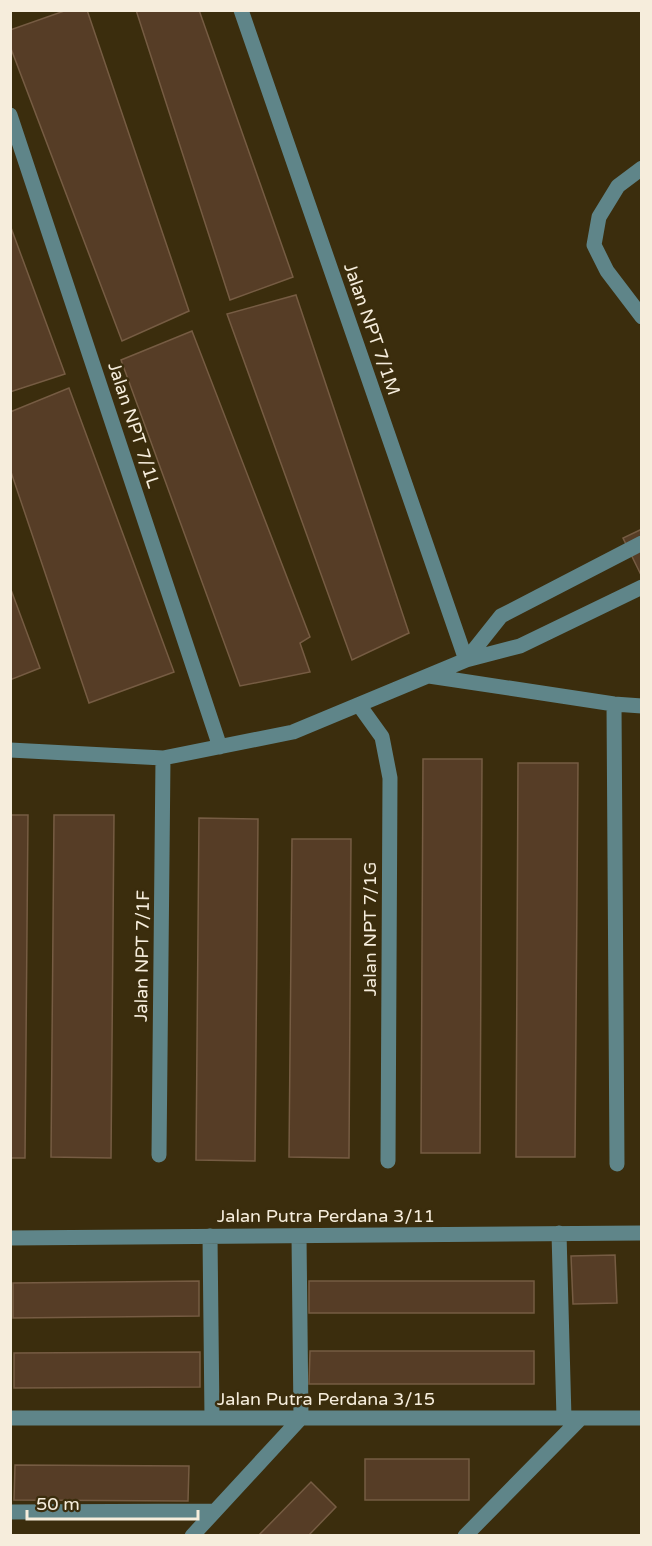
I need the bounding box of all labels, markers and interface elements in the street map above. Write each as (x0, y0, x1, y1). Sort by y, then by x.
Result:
street label: Jalan NPT 7/1M (339, 260, 405, 398)
street label: Jalan NPT 7/1L (103, 359, 165, 491)
street label: Jalan NPT 7/1G (359, 862, 381, 996)
street label: Jalan NPT 7/1F (130, 890, 154, 1022)
street label: Jalan Putra Perdana 3/11 (217, 1205, 435, 1227)
street label: Jalan Putra Perdana 3/15 (217, 1388, 435, 1410)
scale bar (27, 1483, 198, 1521)
text: 50 m (36, 1493, 80, 1515)

